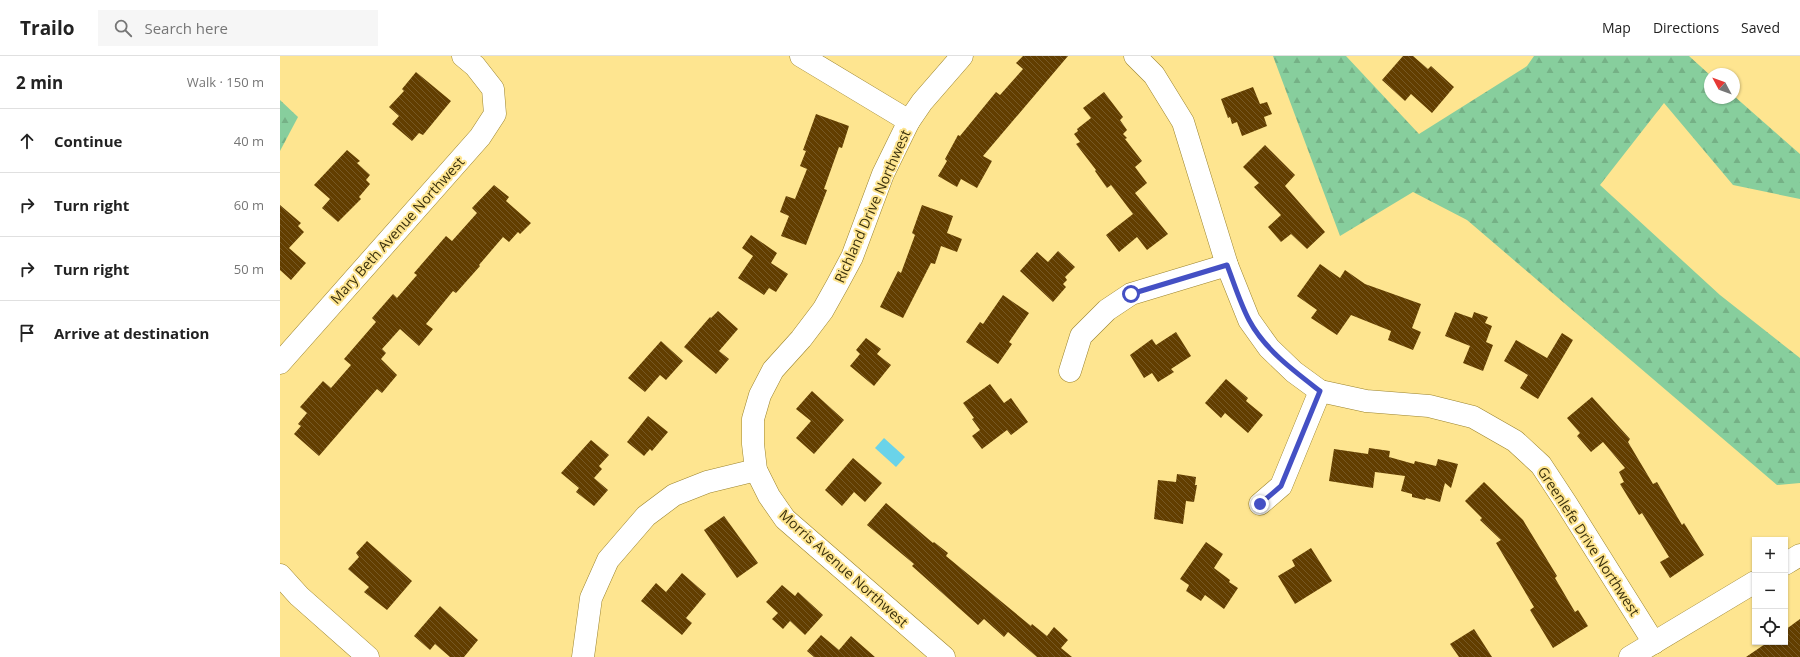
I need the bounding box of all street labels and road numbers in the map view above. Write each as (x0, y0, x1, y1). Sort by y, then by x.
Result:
street label: Richland Drive Northwest (830, 126, 914, 286)
street label: Mary Beth Avenue Northwest (326, 152, 468, 308)
street label: Greenlefe Drive Northwest (1534, 463, 1644, 619)
street label: Morris Avenue Northwest (775, 505, 913, 631)

